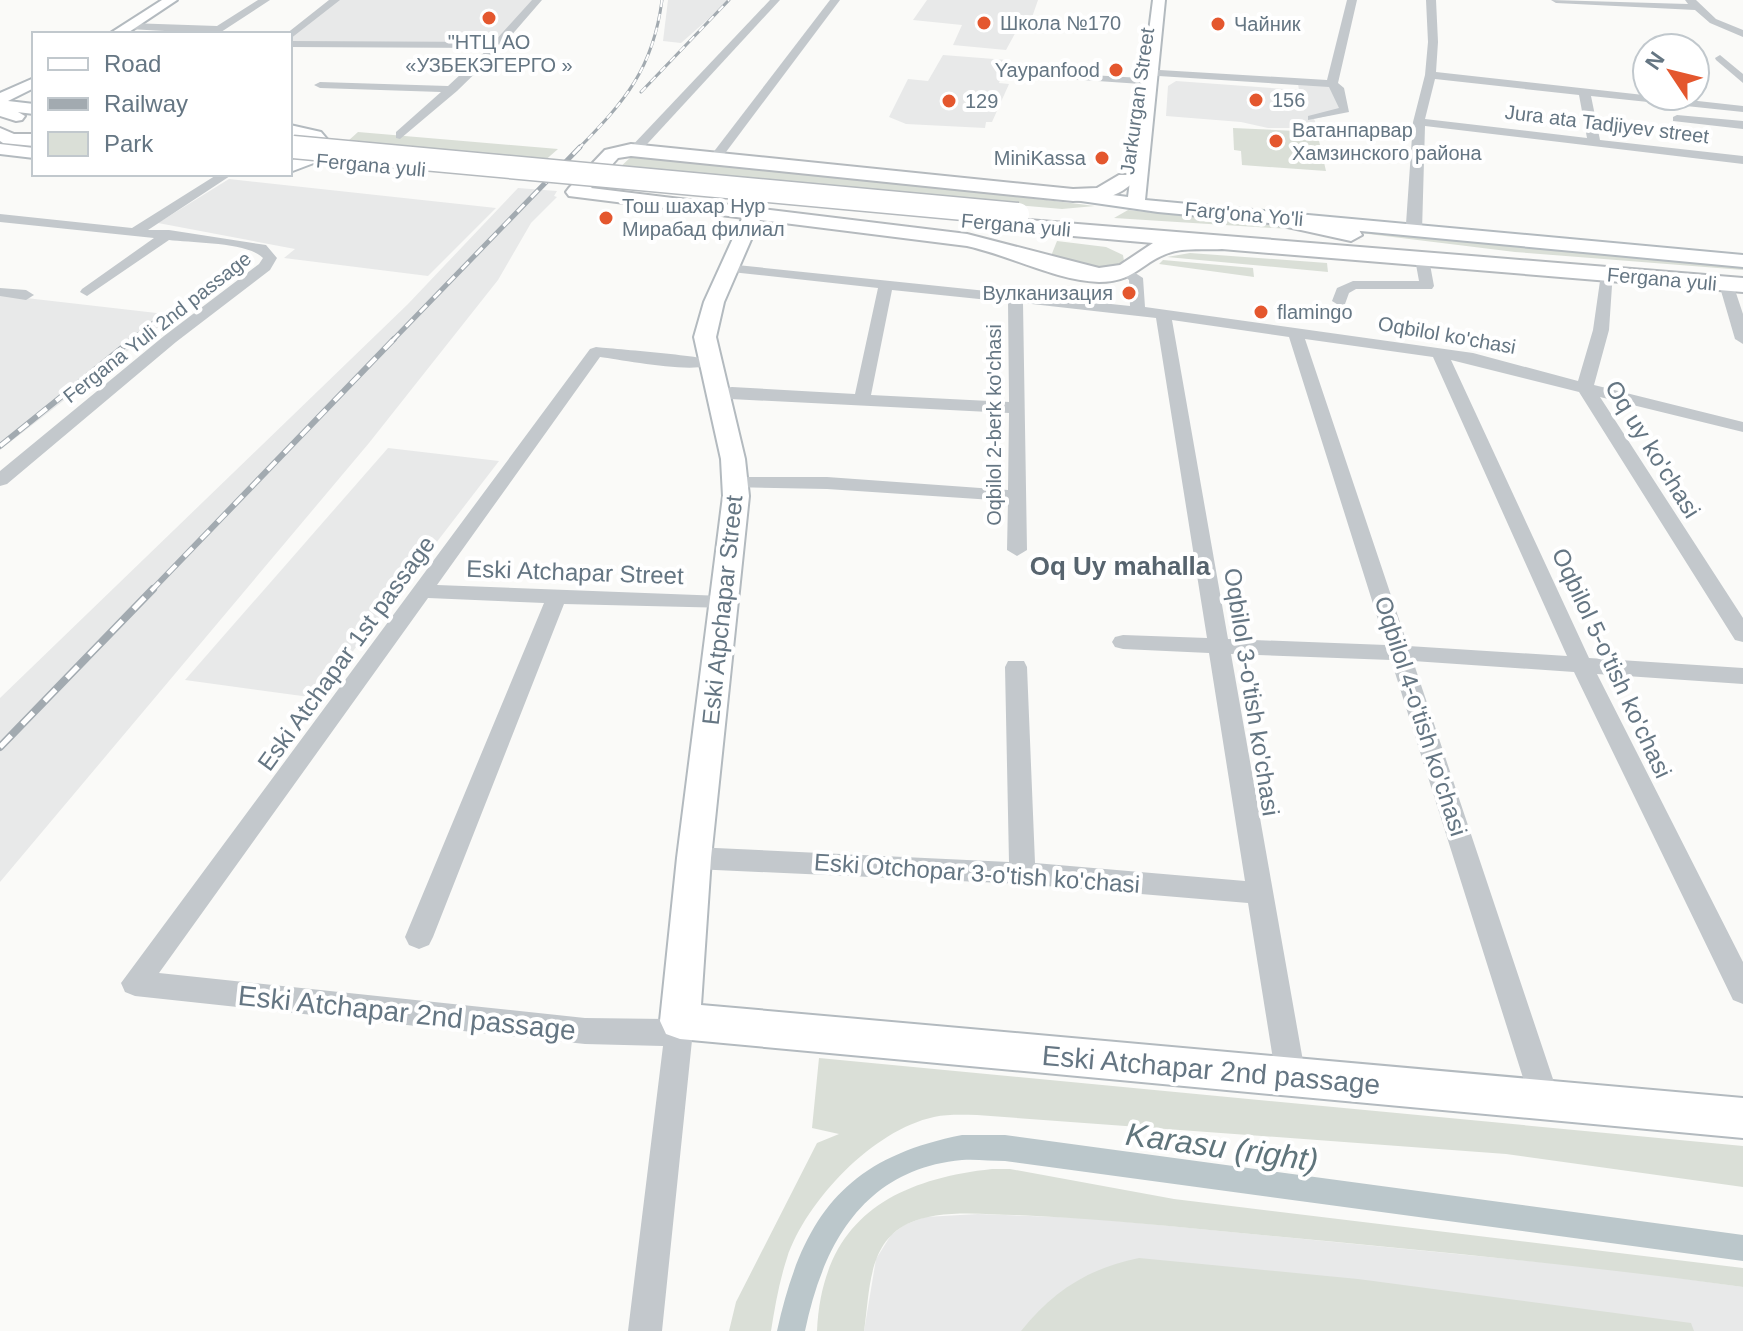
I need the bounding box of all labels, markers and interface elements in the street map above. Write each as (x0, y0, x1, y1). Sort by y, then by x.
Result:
marker: "НТЦ АО «УЗБЕКЭГЕРГО » (480, 9, 498, 27)
place label: Школа №170 (1000, 12, 1121, 34)
place label: Чайник (1234, 13, 1301, 35)
marker: Школа №170 (975, 14, 993, 32)
marker: Чайник (1209, 15, 1227, 33)
street label: Jarkurgan Street (1116, 26, 1158, 176)
place label: "НТЦ АО «УЗБЕКЭГЕРГО » (405, 31, 573, 76)
legend (32, 32, 292, 176)
north arrow (1631, 32, 1711, 112)
text: N (1640, 47, 1670, 74)
text: Road (104, 50, 161, 77)
place label: Yaypanfood (995, 59, 1100, 81)
marker: Yaypanfood (1107, 61, 1125, 79)
place label: 156 (1272, 89, 1305, 111)
text: Railway (104, 90, 188, 117)
place label: 129 (965, 90, 998, 112)
marker: 156 (1247, 91, 1265, 109)
marker: 129 (940, 92, 958, 110)
street label: Jura аta Tadjiyev street (1504, 101, 1711, 147)
place label: Ватанпарвар Хамзинского района (1292, 119, 1483, 164)
text: Park (104, 130, 154, 157)
marker: Ватанпарвар Хамзинского района (1267, 132, 1285, 150)
place label: MiniKassa (994, 147, 1087, 169)
street label: Fergana yuli (315, 149, 427, 181)
marker: MiniKassa (1093, 149, 1111, 167)
place label: Тош шахар Нур Мирабад филиал (622, 195, 785, 240)
street label: Farg'ona Yo'li (1184, 198, 1304, 230)
marker: Тош шахар Нур Мирабад филиал (597, 209, 615, 227)
street label: Fergana yuli (960, 209, 1072, 241)
street label: Fergana Yuli 2nd passage (59, 247, 255, 407)
street label: Fergana yuli (1606, 263, 1718, 295)
place label: Вулканизация (982, 282, 1113, 304)
marker: Вулканизация (1120, 284, 1138, 302)
place label: flamingo (1277, 301, 1353, 323)
marker: flamingo (1252, 303, 1270, 321)
street label: Oqbilol ko'chasi (1376, 312, 1518, 358)
street label: Oqbilol 2-berk ko'chasi (983, 324, 1005, 526)
street label: Oq uy ko'chasi (1600, 375, 1706, 523)
street label: Eski Atpchapar Street (697, 494, 748, 726)
street label: Eski Atchapar 1st passage (252, 531, 440, 775)
street label: Oqbilol 5-o'tish ko'chasi (1547, 544, 1677, 782)
district label: Oq Uy mahalla (1030, 551, 1211, 581)
street label: Eski Atchapar Street (466, 555, 684, 589)
street label: Oqbilol 3-o'tish ko'chasi (1219, 566, 1285, 818)
street label: Oqbilol 4-o'tish ko'chasi (1369, 593, 1473, 839)
street label: Eski Otchopar 3-o'tish ko'chasi (813, 848, 1141, 898)
street label: Eski Atchapar 2nd passage (237, 980, 577, 1046)
street label: Eski Atchapar 2nd passage (1041, 1040, 1381, 1100)
water label: Karasu (right) (1124, 1116, 1320, 1178)

